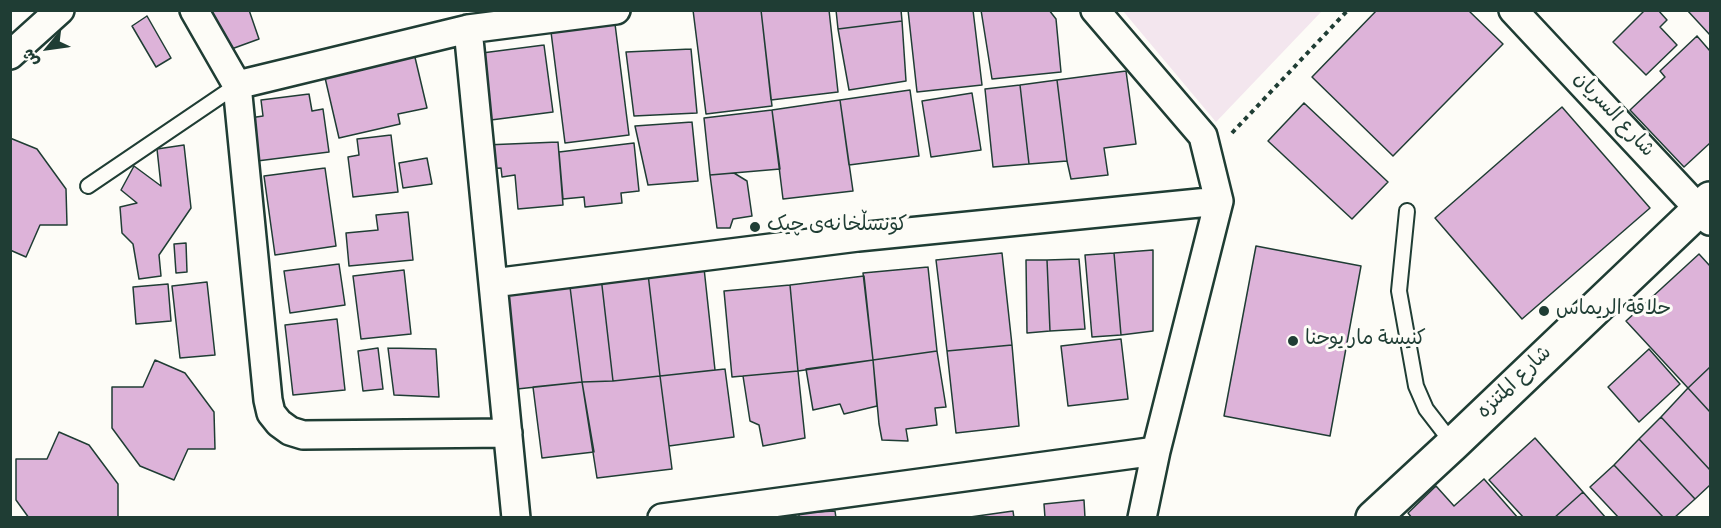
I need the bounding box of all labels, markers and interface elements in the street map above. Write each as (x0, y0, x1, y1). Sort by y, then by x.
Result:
north arrow (18, 18, 78, 78)
text: ش (17, 44, 46, 70)
street label: شارع السريان (1566, 68, 1658, 164)
place label: کونسڵخانەی چیک (767, 215, 907, 239)
marker: کونسڵخانەی چیک (748, 220, 762, 234)
place label: حلاقة الريماس (1556, 299, 1671, 323)
marker: حلاقة الريماس (1537, 304, 1551, 318)
place label: كنيسة مار يوحنا (1305, 329, 1426, 353)
marker: كنيسة مار يوحنا (1286, 334, 1300, 348)
street label: شارع المتنزه (1474, 343, 1558, 425)

